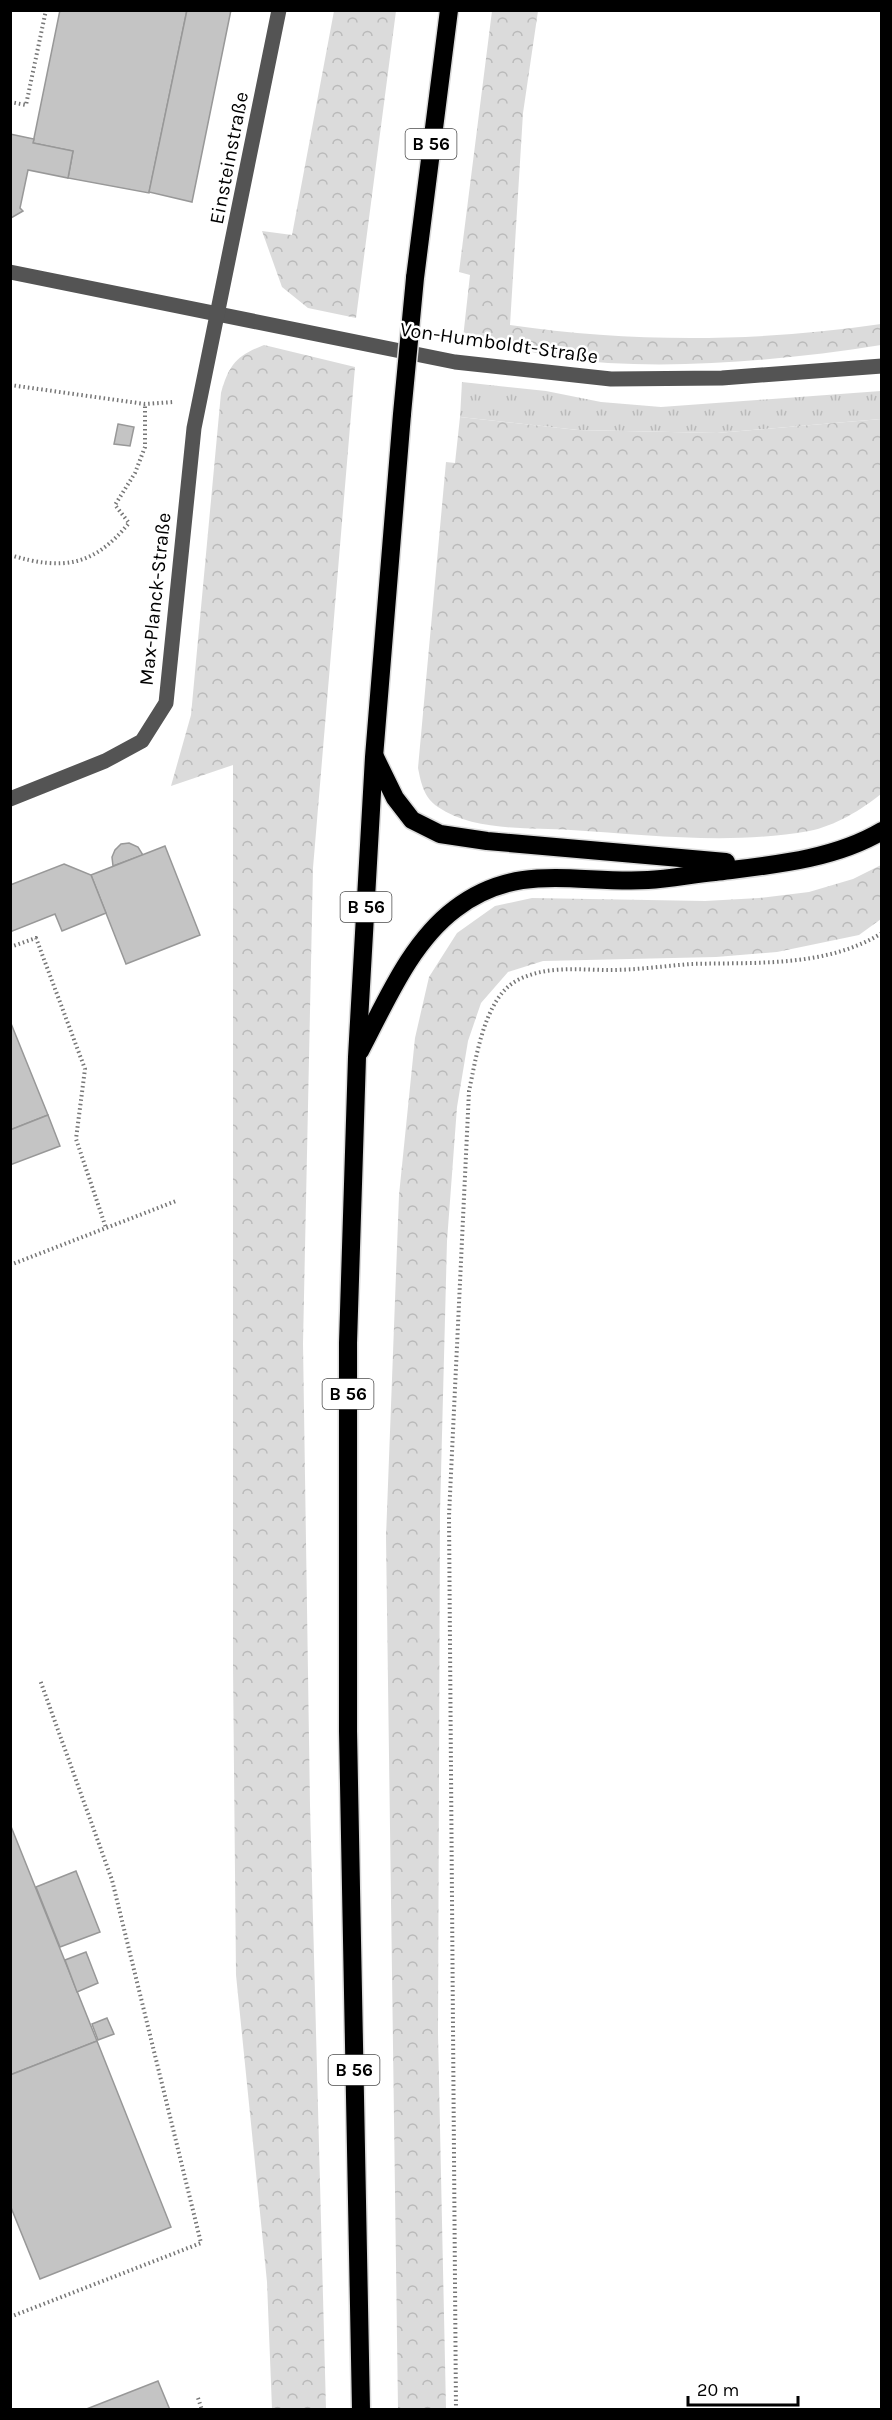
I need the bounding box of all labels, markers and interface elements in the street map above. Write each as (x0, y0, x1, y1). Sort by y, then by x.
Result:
street label: Einsteinstraße (205, 90, 253, 226)
road number: B 56 (406, 129, 456, 159)
street label: Von-Humboldt-Straße (398, 318, 600, 368)
street label: Max-Planck-Straße (134, 511, 176, 687)
road number: B 56 (340, 892, 392, 922)
road number: B 56 (322, 1379, 374, 1409)
road number: B 56 (328, 2055, 380, 2085)
scale bar (688, 2369, 798, 2407)
text: 20 m (697, 2379, 739, 2401)

